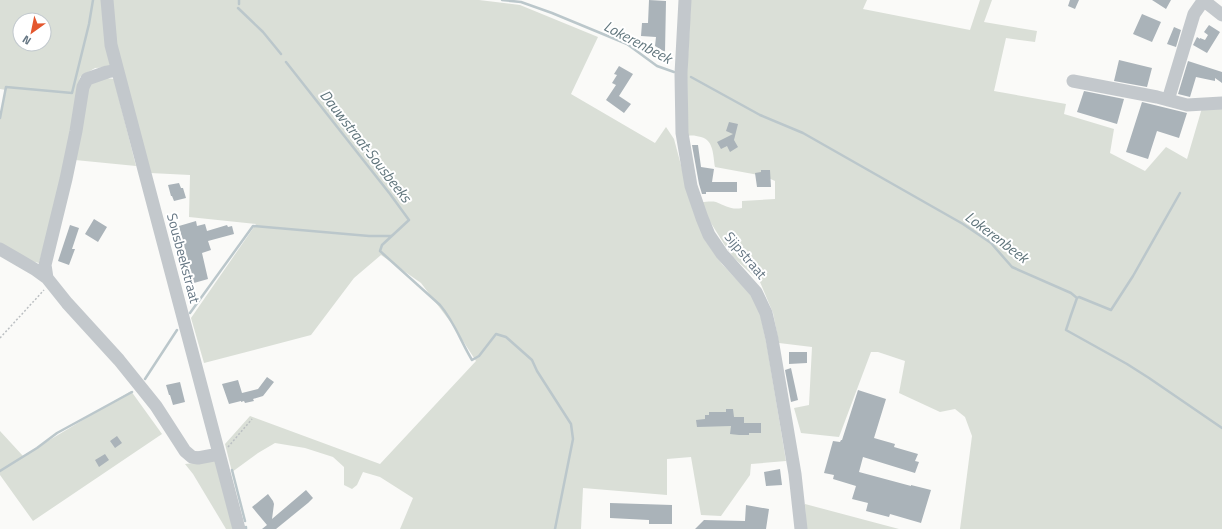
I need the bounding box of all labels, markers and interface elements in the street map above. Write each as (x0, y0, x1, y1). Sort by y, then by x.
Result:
north arrow (12, 12, 52, 52)
water label: Lokerenbeek (600, 14, 678, 71)
text: N (19, 32, 34, 49)
water label: Dauwstraat-Sousbeeks (315, 85, 418, 209)
water label: Lokerenbeek (961, 206, 1035, 270)
street label: Sousbeekstraat (162, 211, 206, 305)
street label: Sijpstraat (720, 227, 772, 283)

